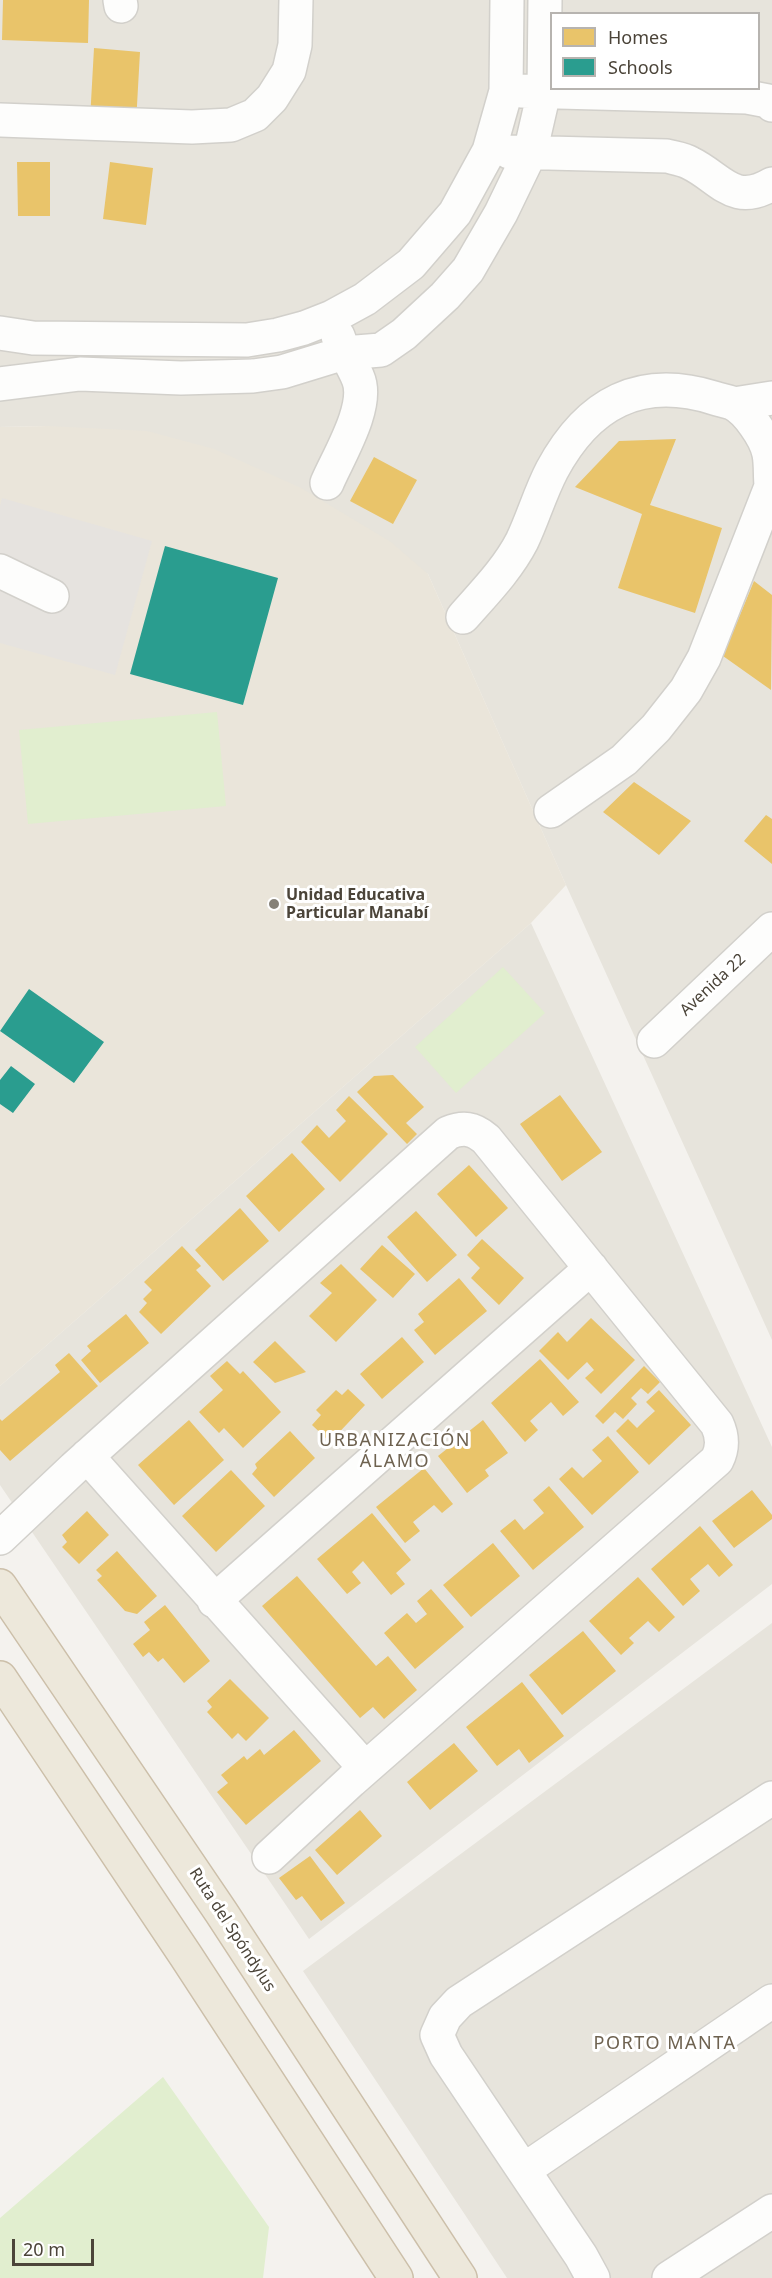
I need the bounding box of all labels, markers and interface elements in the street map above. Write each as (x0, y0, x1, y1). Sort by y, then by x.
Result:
legend (550, 12, 760, 90)
text: Homes (608, 25, 668, 49)
text: Schools (608, 55, 673, 79)
place label: Unidad Educativa Particular Manabí (286, 885, 428, 923)
marker: Unidad Educativa Particular Manabí (267, 897, 281, 911)
street label: Avenida 22 (676, 950, 750, 1020)
district label: URBANIZACIÓN ÁLAMO (319, 1430, 471, 1472)
street label: Ruta del Spóndylus (185, 1864, 279, 1996)
district label: PORTO MANTA (594, 2033, 736, 2055)
scale bar (15, 2227, 98, 2265)
text: 20 m (23, 2237, 65, 2261)

